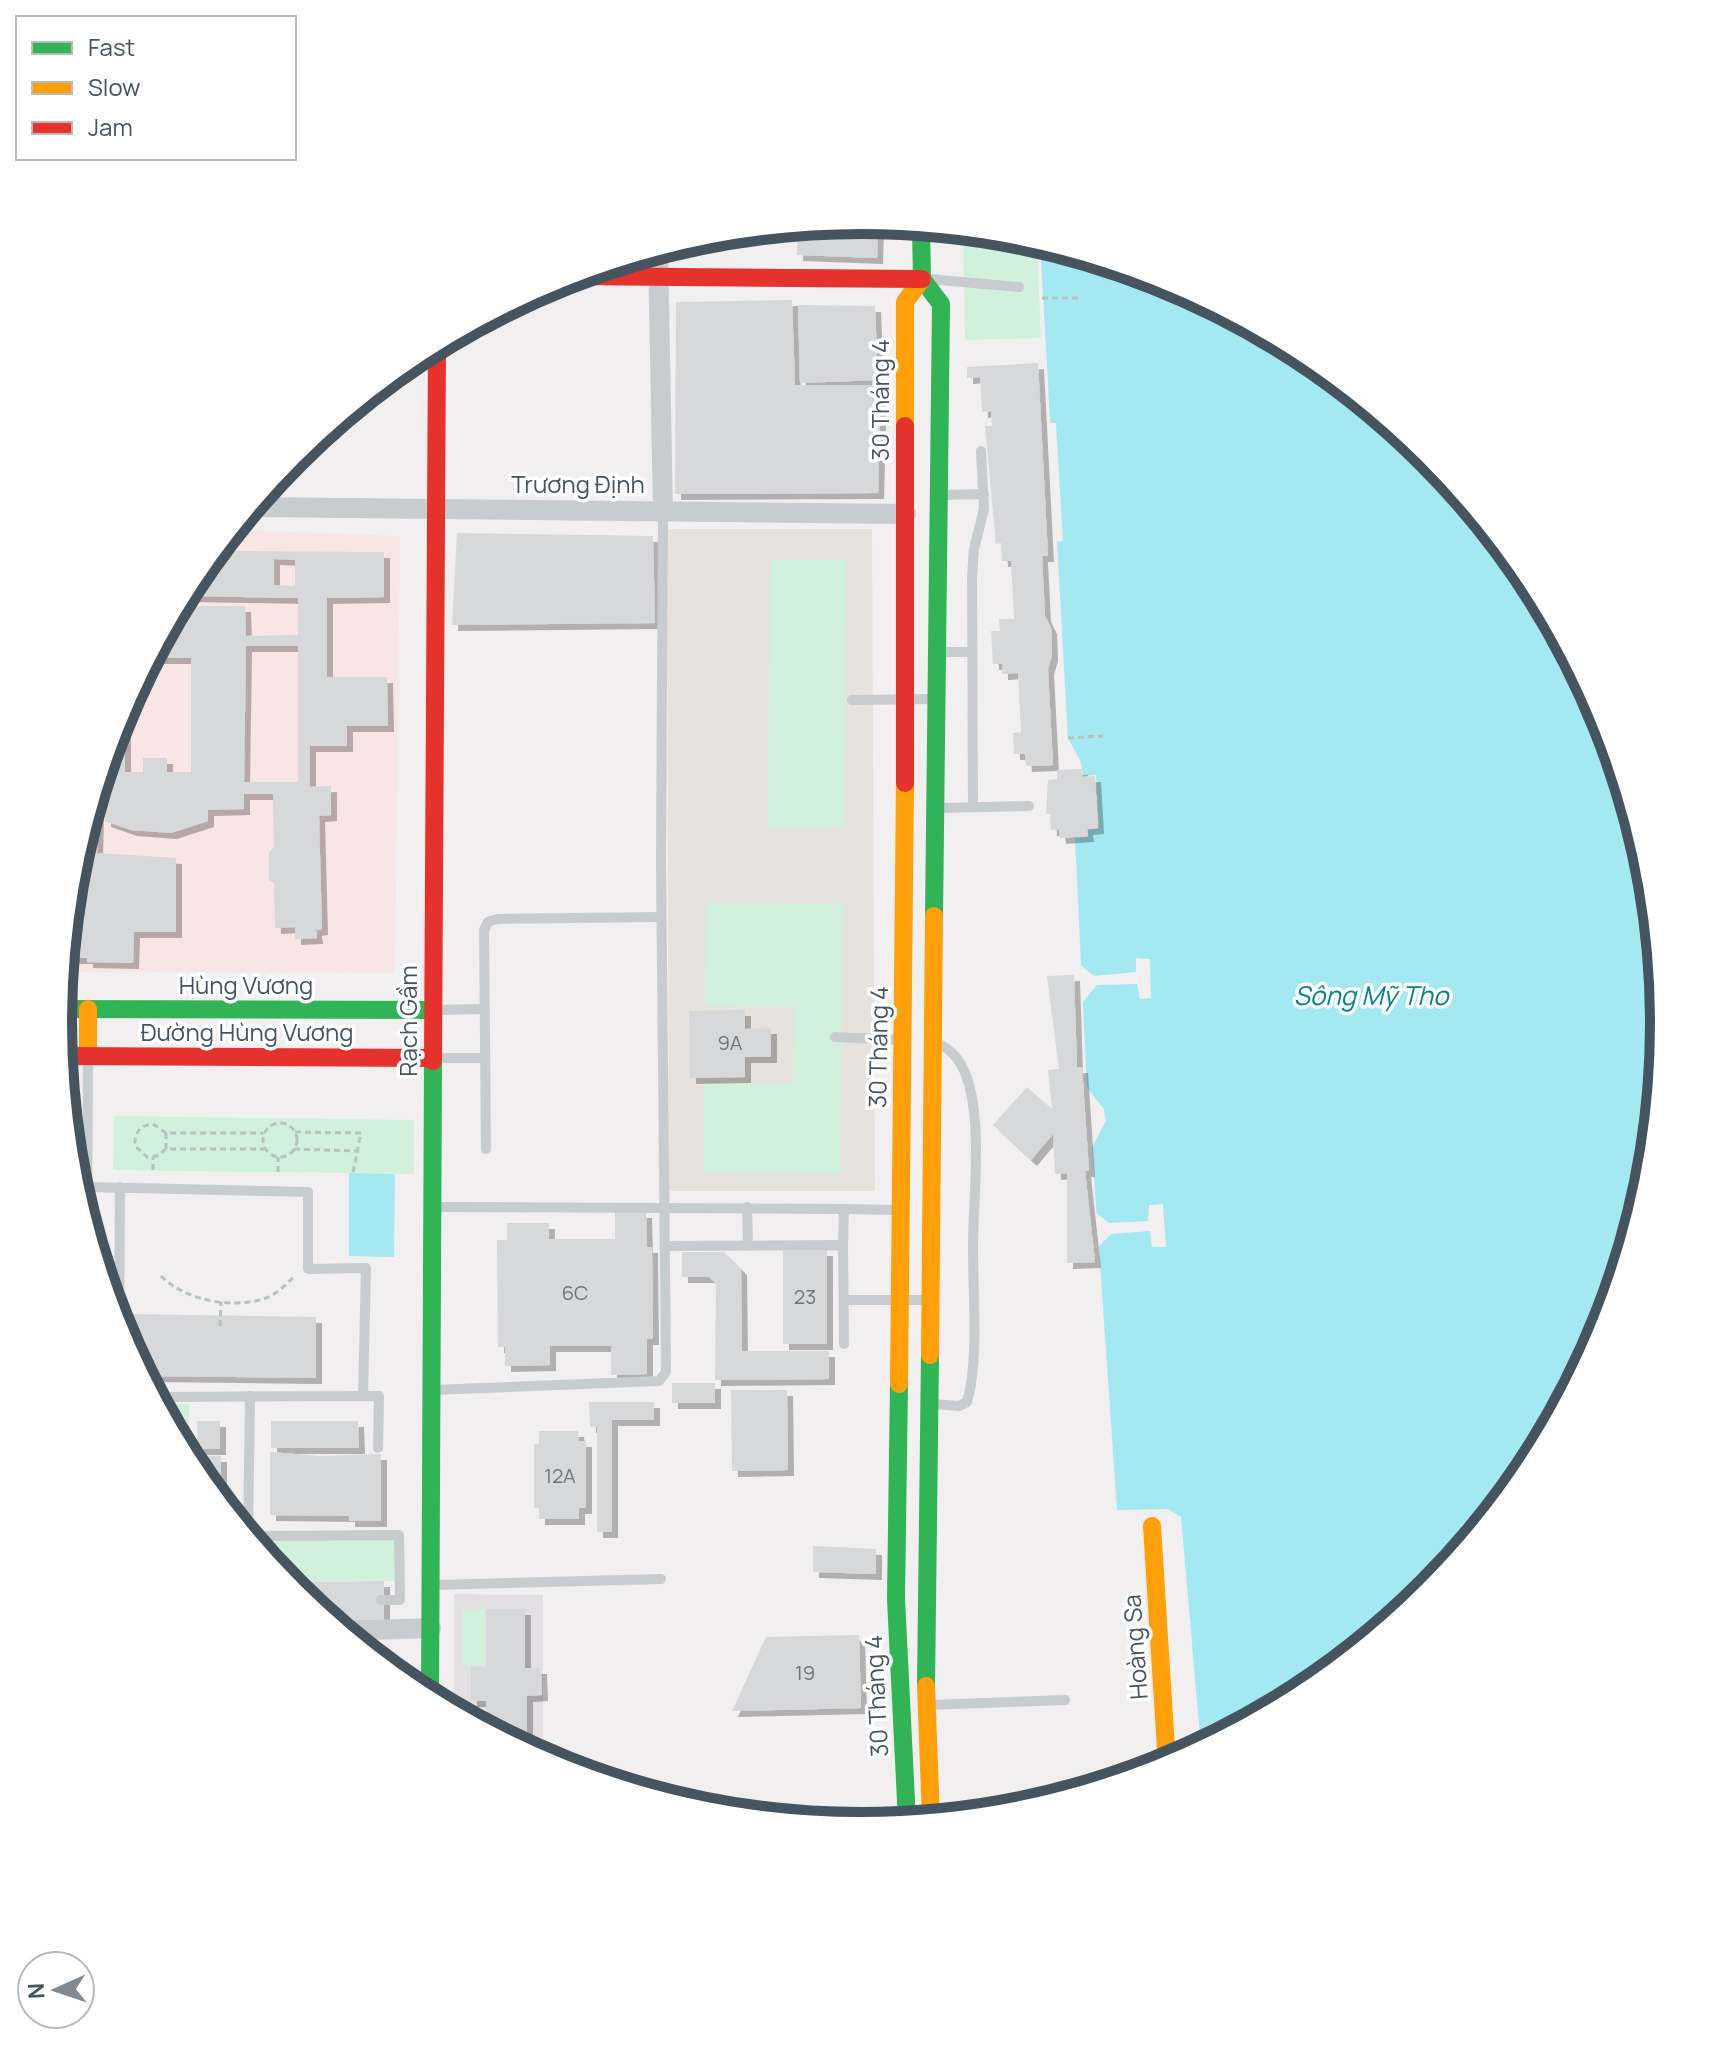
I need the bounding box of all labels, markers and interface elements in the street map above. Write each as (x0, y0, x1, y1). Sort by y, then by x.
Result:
legend (16, 16, 296, 160)
text: Fast (88, 30, 135, 63)
text: Slow (88, 70, 141, 103)
text: Jam (88, 110, 133, 143)
street label: 30 Tháng 4 (863, 339, 896, 461)
street label: Trương Định (511, 467, 645, 500)
street label: Rạch Gầm (391, 965, 424, 1077)
street label: Hùng Vương (179, 968, 313, 1001)
water label: Sông Mỹ Tho (1294, 977, 1450, 1013)
street label: 30 Tháng 4 (860, 986, 895, 1108)
street label: Đường Hùng Vương (141, 1015, 353, 1048)
house number: 9A (717, 1029, 743, 1056)
house number: 6C (562, 1279, 588, 1306)
house number: 23 (794, 1283, 816, 1310)
house number: 12A (544, 1462, 576, 1489)
street label: Hoàng Sa (1114, 1593, 1155, 1701)
street label: 30 Tháng 4 (856, 1634, 895, 1758)
house number: 19 (795, 1659, 815, 1686)
north arrow (16, 1950, 96, 2030)
text: N (21, 1982, 51, 2000)

